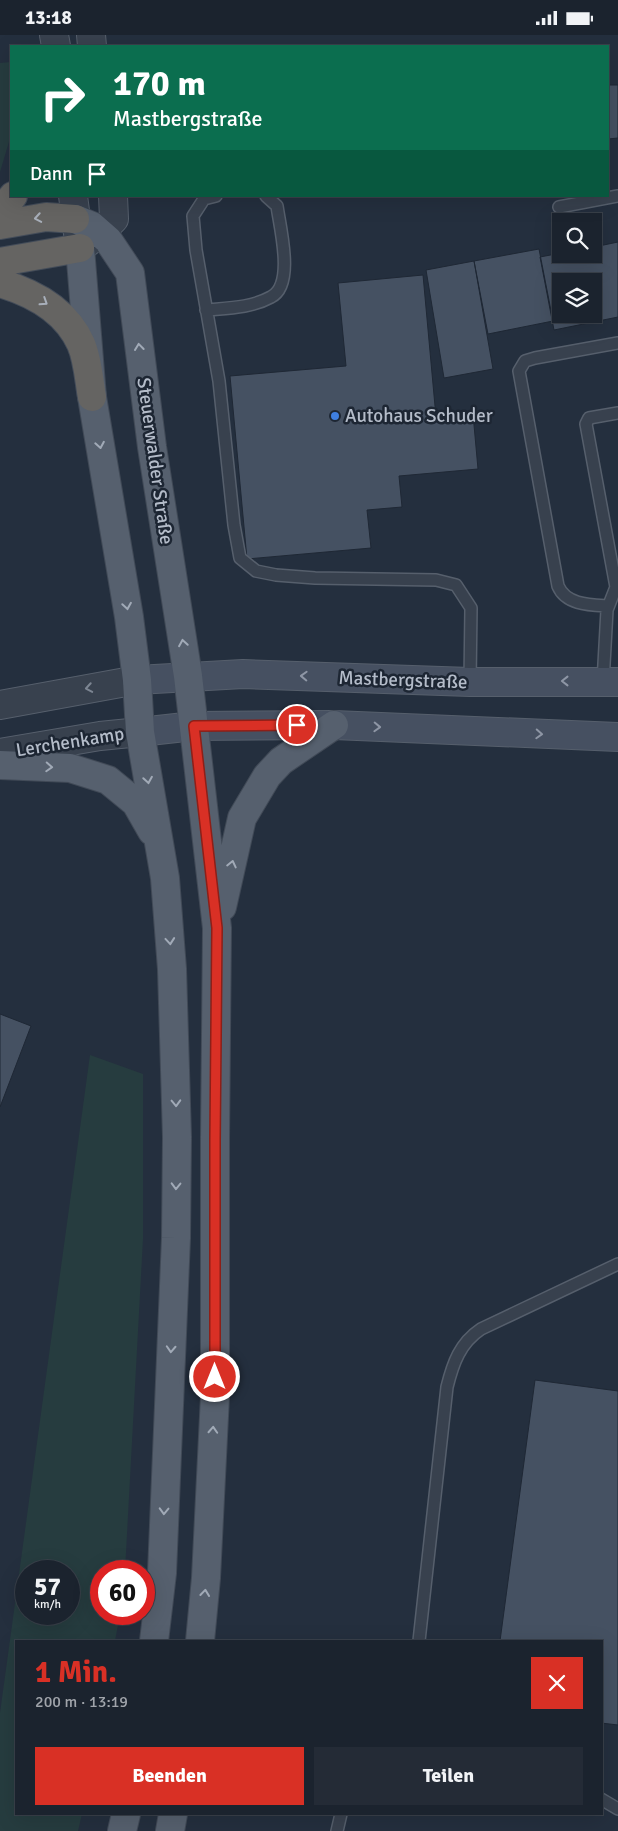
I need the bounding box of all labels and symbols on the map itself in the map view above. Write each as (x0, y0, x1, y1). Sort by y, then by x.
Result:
one-way arrow (33, 213, 42, 223)
one-way arrow (39, 296, 48, 305)
one-way arrow (134, 342, 145, 350)
street label: Steuerwalder Straße (131, 376, 179, 546)
place label: Autohaus Schuder (345, 404, 493, 428)
marker: Autohaus Schuder (329, 410, 341, 422)
one-way arrow (95, 441, 105, 450)
one-way arrow (121, 602, 132, 610)
one-way arrow (178, 639, 188, 648)
street label: Mastbergstraße (338, 666, 468, 694)
one-way arrow (300, 671, 308, 682)
one-way arrow (561, 676, 569, 686)
one-way arrow (85, 682, 93, 693)
pin (276, 704, 318, 746)
street label: Lerchenkamp (14, 722, 126, 762)
one-way arrow (374, 722, 381, 732)
one-way arrow (536, 728, 544, 739)
one-way arrow (45, 762, 53, 773)
one-way arrow (143, 775, 153, 784)
one-way arrow (226, 859, 237, 868)
one-way arrow (164, 937, 175, 945)
one-way arrow (171, 1100, 181, 1107)
one-way arrow (171, 1182, 182, 1190)
one-way arrow (165, 1345, 176, 1353)
position arrow (188, 1350, 240, 1402)
one-way arrow (208, 1426, 219, 1434)
one-way arrow (159, 1507, 170, 1515)
speed limit sign: 60 (90, 1560, 155, 1625)
one-way arrow (199, 1588, 210, 1596)

